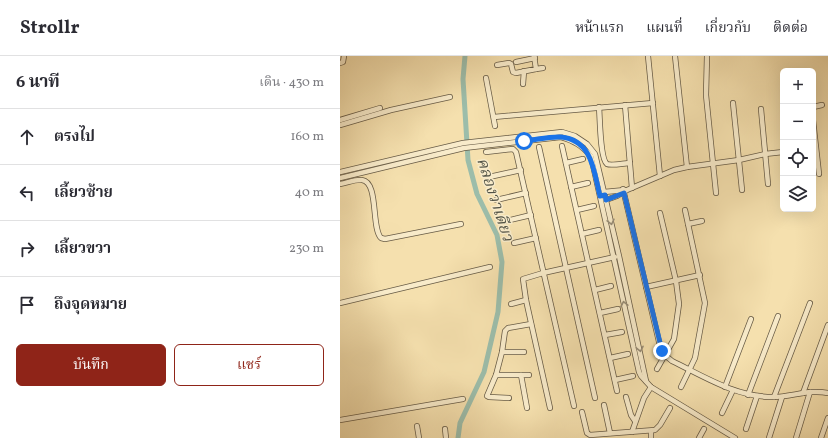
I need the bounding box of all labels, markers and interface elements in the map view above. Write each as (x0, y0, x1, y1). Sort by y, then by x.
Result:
text: Strollr (20, 15, 80, 41)
text: หน้าแรก (575, 19, 624, 38)
text: แผนที่ (646, 19, 683, 38)
text: เกี่ยวกับ (705, 19, 751, 38)
text: ติดต่อ (773, 19, 808, 38)
map controls (780, 68, 816, 212)
button: + (780, 68, 816, 104)
text: 6 นาที (16, 71, 60, 94)
text: เดิน · 430 m (259, 74, 324, 92)
button: − (780, 104, 816, 140)
icon: ahead (16, 126, 38, 148)
text: ตรงไป (54, 127, 95, 148)
text: 160 m (290, 128, 324, 146)
route start (515, 132, 533, 150)
button: locate (780, 140, 816, 176)
water label: คลองวาเดียว (470, 155, 518, 245)
button: layers (780, 176, 816, 212)
icon: left (16, 182, 38, 204)
text: เลี้ยวซ้าย (54, 183, 113, 204)
text: 40 m (295, 184, 324, 202)
one-way arrow (607, 219, 615, 225)
icon: right (16, 238, 38, 260)
text: เลี้ยวขวา (54, 239, 111, 260)
text: 230 m (289, 240, 324, 258)
icon: arrive (16, 294, 38, 316)
text: ถึงจุดหมาย (54, 295, 127, 316)
one-way arrow (620, 301, 628, 307)
route end (653, 342, 671, 360)
button: บันทึก (16, 344, 166, 386)
button: แชร์ (174, 344, 324, 386)
one-way arrow (635, 346, 643, 352)

